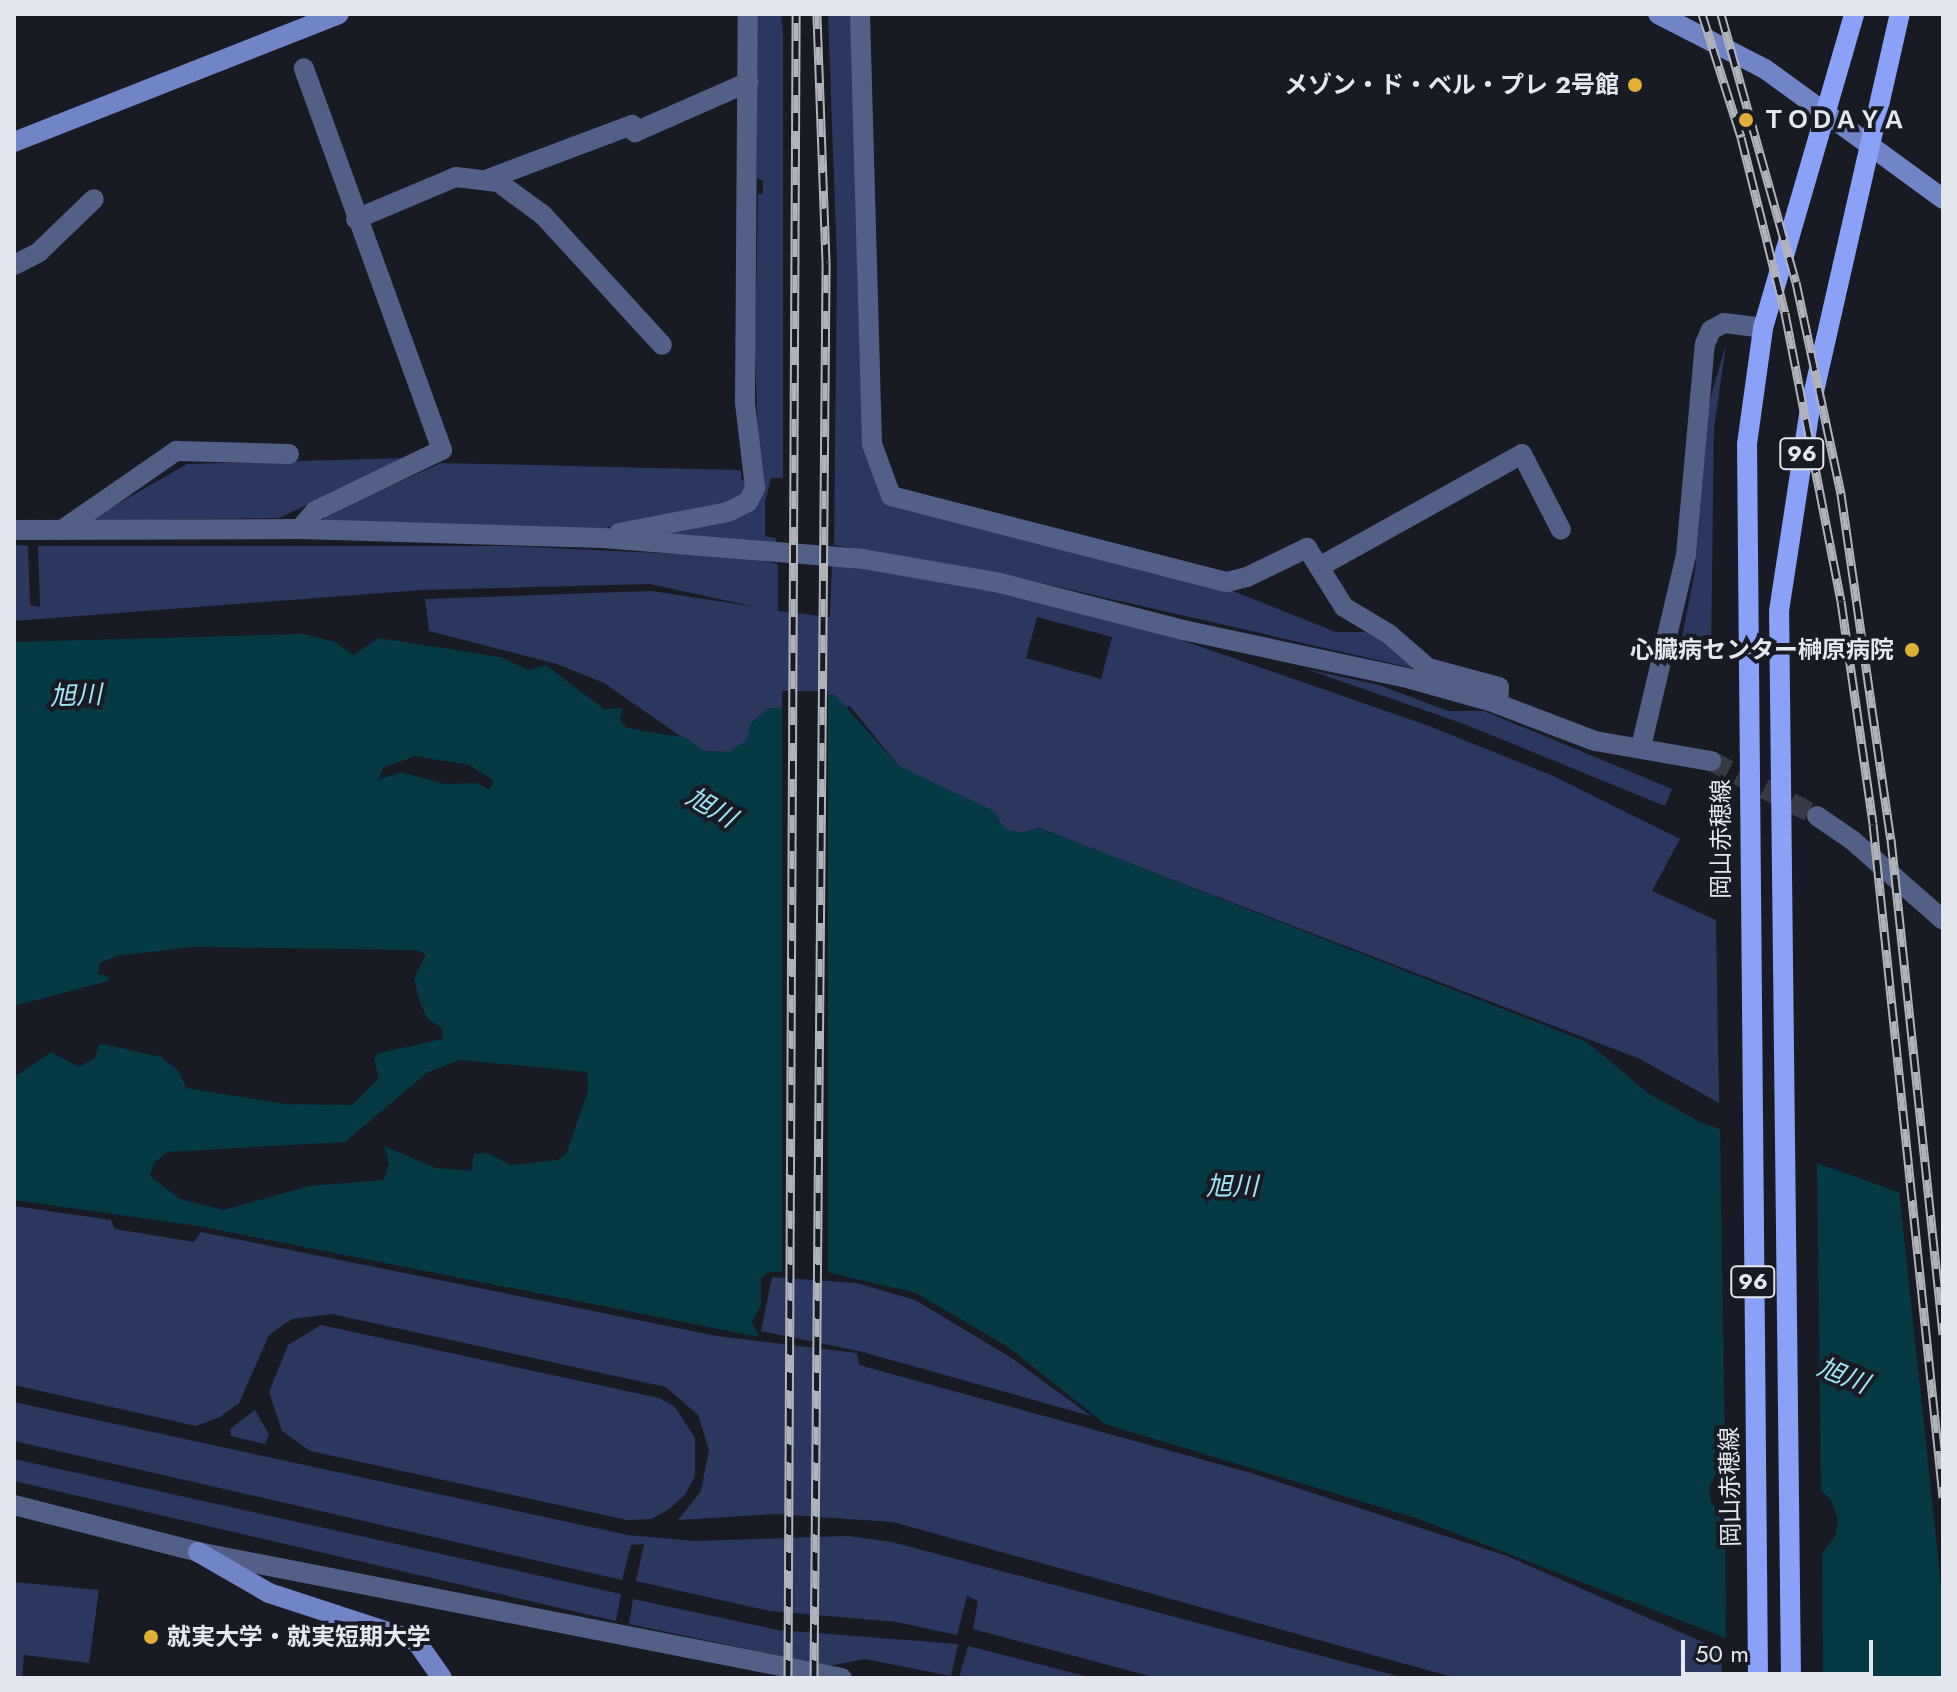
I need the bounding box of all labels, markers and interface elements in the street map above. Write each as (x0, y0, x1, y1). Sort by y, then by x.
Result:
place label: メゾン・ド・ベル・プレ 2号館 (1284, 71, 1619, 99)
marker: メゾン・ド・ベル・プレ 2号館 (1626, 76, 1644, 94)
place label: ＴＯＤＡＹＡ (1762, 106, 1906, 134)
marker: ＴＯＤＡＹＡ (1737, 111, 1755, 129)
road number: 96 (1778, 436, 1826, 472)
place label: 心臓病センター榊原病院 (1630, 636, 1894, 664)
marker: 心臓病センター榊原病院 (1901, 639, 1923, 661)
water label: 旭川 (49, 680, 103, 712)
street label: 岡山赤穂線 (1707, 779, 1735, 899)
water label: 旭川 (681, 781, 741, 835)
water label: 旭川 (1206, 1171, 1258, 1203)
road number: 96 (1729, 1264, 1777, 1300)
water label: 旭川 (1813, 1352, 1873, 1400)
street label: 岡山赤穂線 (1715, 1427, 1745, 1547)
place label: 就実大学・就実短期大学 (167, 1623, 431, 1651)
scale bar (1685, 1624, 1877, 1674)
marker: 就実大学・就実短期大学 (142, 1628, 160, 1646)
text: 50 m (1695, 1636, 1749, 1671)

